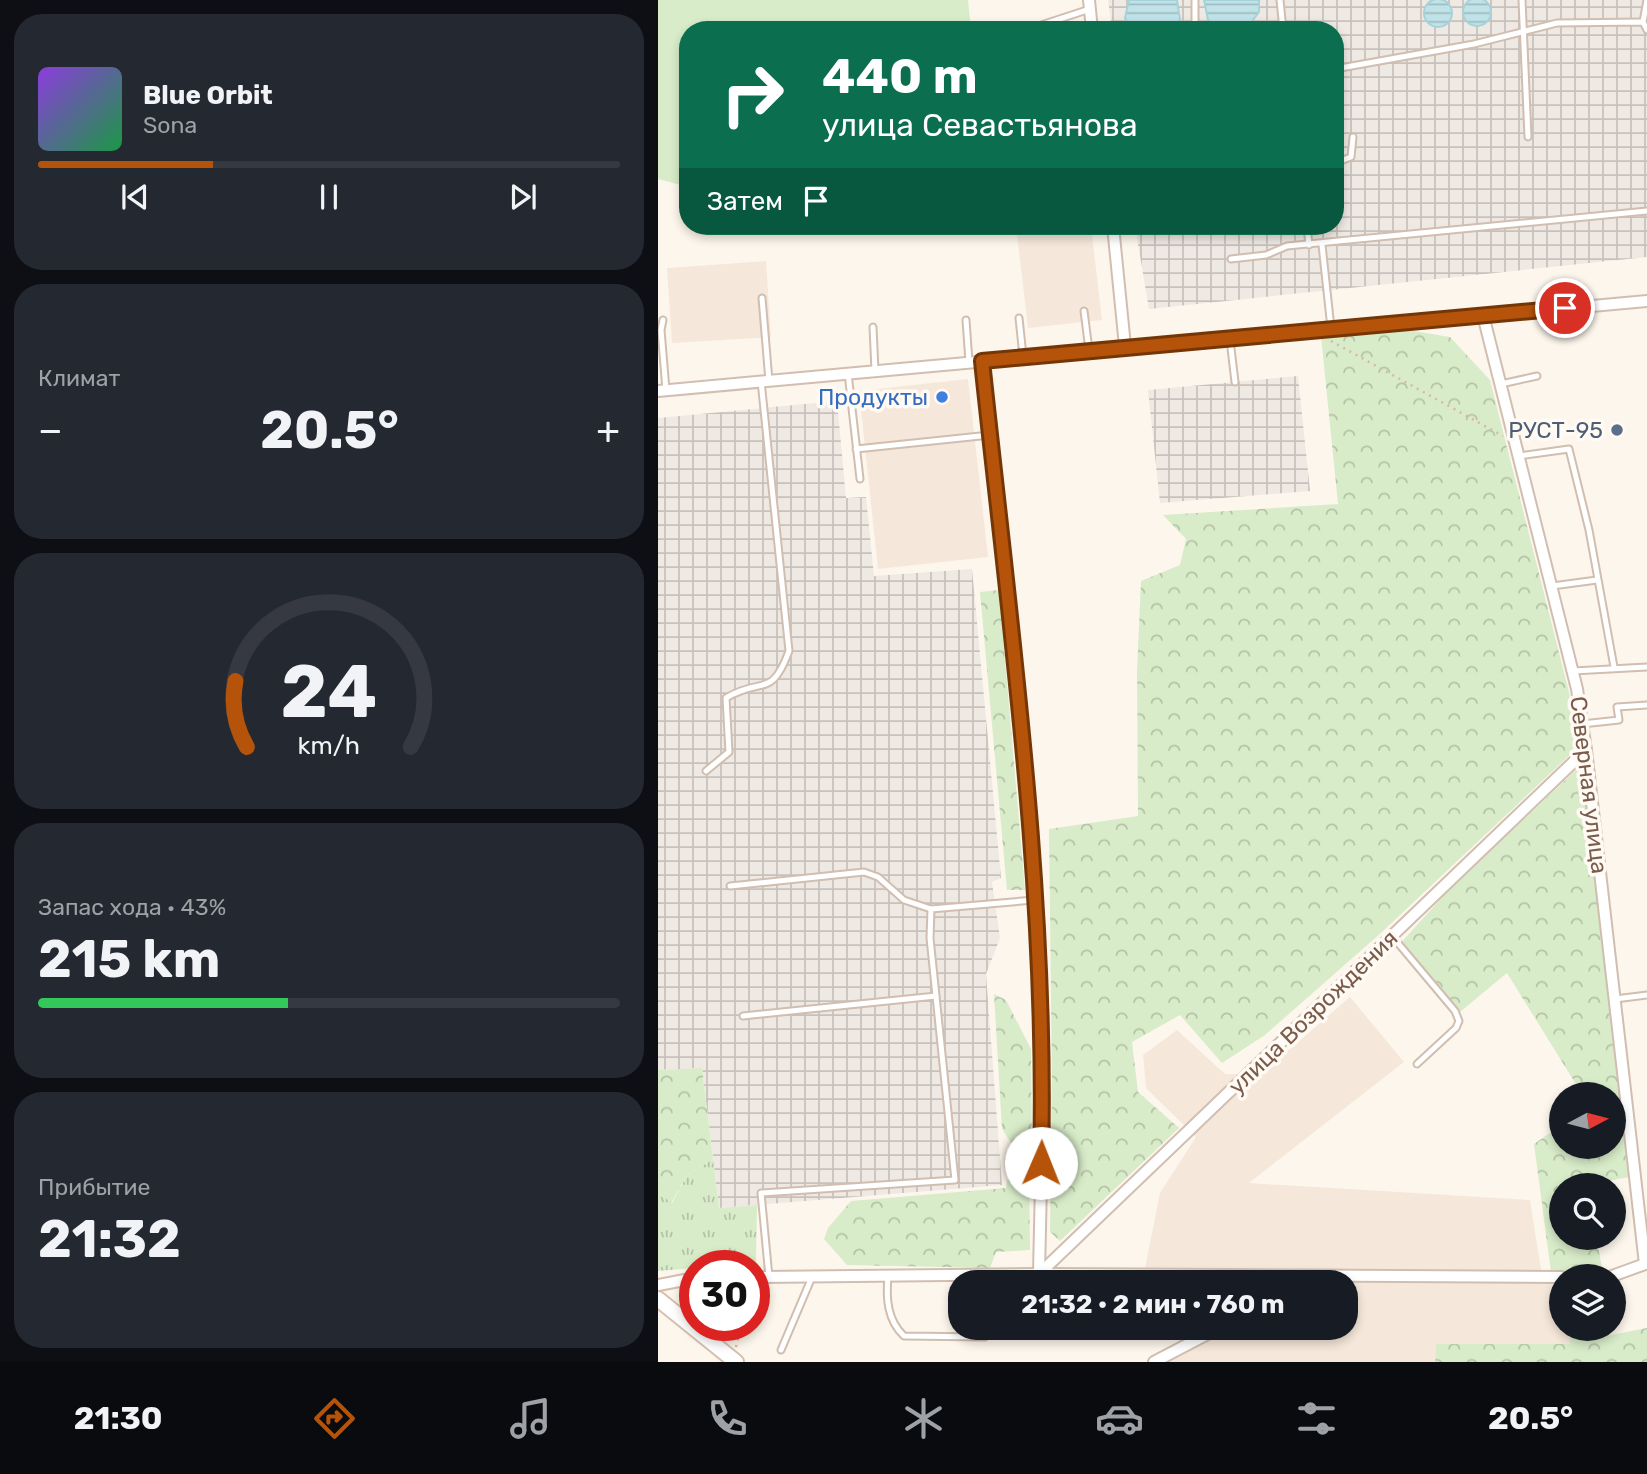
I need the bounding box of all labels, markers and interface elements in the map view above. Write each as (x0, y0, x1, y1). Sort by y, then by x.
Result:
text: 440 m (822, 47, 978, 105)
icon: right (707, 49, 798, 140)
text: Blue Orbit (143, 80, 273, 111)
text: улица Севастьянова (822, 106, 1138, 144)
text: Sona (143, 111, 197, 139)
icon: previous (116, 178, 154, 216)
icon: pause (310, 178, 348, 216)
icon: next (504, 178, 542, 216)
icon: arrive (797, 182, 835, 220)
text: Затем (707, 186, 783, 217)
pin (1535, 278, 1595, 338)
icon: arrive (1546, 289, 1584, 327)
text: Климат (38, 364, 120, 392)
place label: Продукты (818, 383, 928, 411)
marker: Продукты (934, 389, 950, 405)
text: 20.5° (260, 399, 399, 461)
text: − (38, 407, 63, 453)
text: + (596, 407, 620, 453)
place label: РУСТ-95 (1508, 416, 1603, 444)
marker: РУСТ-95 (1609, 422, 1625, 438)
text: 24 (281, 649, 377, 735)
street label: Северная улица (1564, 695, 1614, 875)
text: km/h (298, 731, 360, 760)
text: Запас хода · 43% (38, 893, 226, 921)
street label: улица Возрождения (1222, 924, 1404, 1100)
text: 215 km (38, 928, 220, 990)
north arrow (1549, 1082, 1626, 1158)
map controls (1549, 1082, 1626, 1341)
position arrow (1004, 1126, 1078, 1200)
text: Прибытие (38, 1173, 150, 1201)
button: search (1549, 1173, 1626, 1250)
text: 21:32 (38, 1208, 181, 1270)
speed limit sign: 30 (679, 1250, 770, 1341)
button: layers (1549, 1264, 1626, 1341)
text: 21:32 · 2 мин · 760 m (1021, 1289, 1285, 1320)
icon: directions (310, 1394, 359, 1443)
icon: music (506, 1394, 555, 1443)
icon: phone (703, 1394, 752, 1443)
icon: climate (899, 1394, 948, 1443)
icon: car (1095, 1394, 1144, 1443)
icon: filters (1292, 1394, 1341, 1443)
text: 21:30 (74, 1399, 163, 1437)
text: 20.5° (1488, 1399, 1573, 1437)

